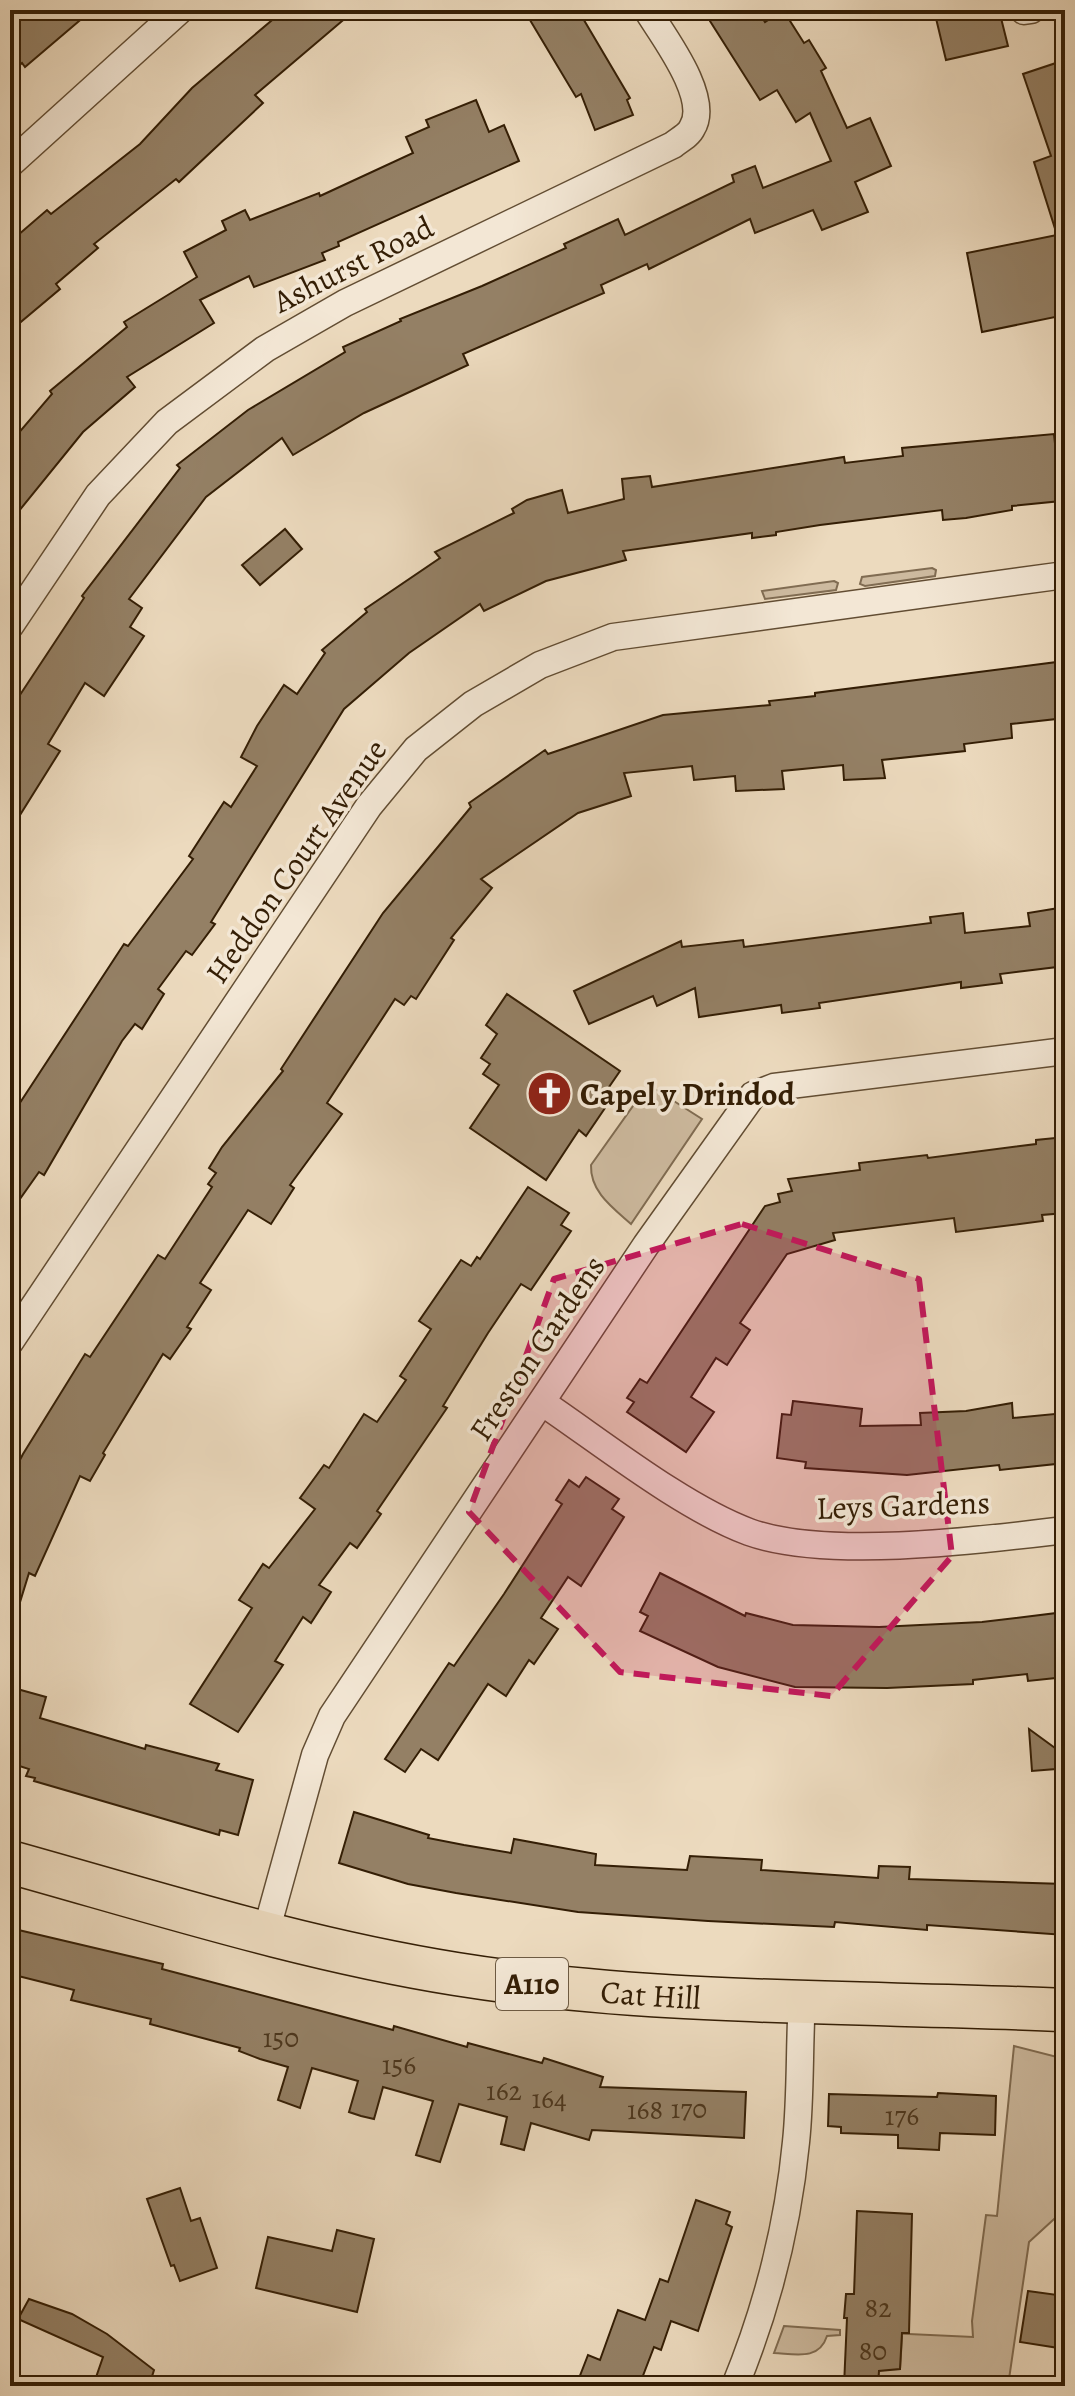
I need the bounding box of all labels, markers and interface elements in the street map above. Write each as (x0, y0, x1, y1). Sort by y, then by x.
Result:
street label: Ashurst Road (264, 204, 441, 324)
street label: Heddon Court Avenue (195, 730, 397, 992)
church icon: Capel y Drindod (525, 1070, 573, 1118)
place label: Capel y Drindod (580, 1072, 796, 1116)
street label: Freston Gardens (459, 1247, 615, 1449)
street label: Leys Gardens (815, 1480, 991, 1530)
road number: A110 (496, 1958, 568, 2010)
street label: Cat Hill (599, 1969, 702, 2020)
house number: 150 (263, 2019, 299, 2057)
house number: 156 (382, 2046, 416, 2084)
house number: 162 (486, 2072, 522, 2110)
house number: 164 (531, 2080, 567, 2118)
house number: 170 (671, 2090, 707, 2128)
house number: 168 (627, 2091, 663, 2129)
house number: 176 (885, 2097, 919, 2135)
house number: 82 (865, 2289, 891, 2327)
house number: 80 (859, 2332, 887, 2370)

